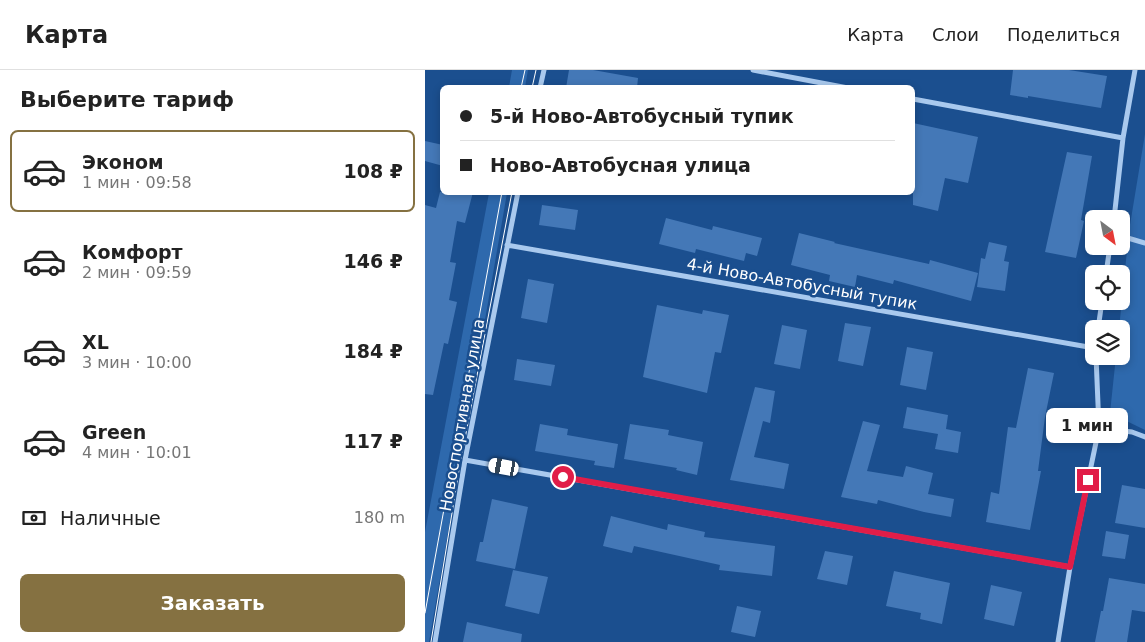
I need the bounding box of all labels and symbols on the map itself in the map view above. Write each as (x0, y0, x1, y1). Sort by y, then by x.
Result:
north arrow (1085, 210, 1130, 255)
street label: 4-й Ново-Автобусный тупик (685, 254, 919, 314)
street label: Новоспортивная улица (436, 317, 488, 513)
callout: 1 мин (1047, 408, 1129, 442)
car (487, 457, 520, 477)
route start (552, 466, 574, 488)
route end (1077, 469, 1099, 491)

